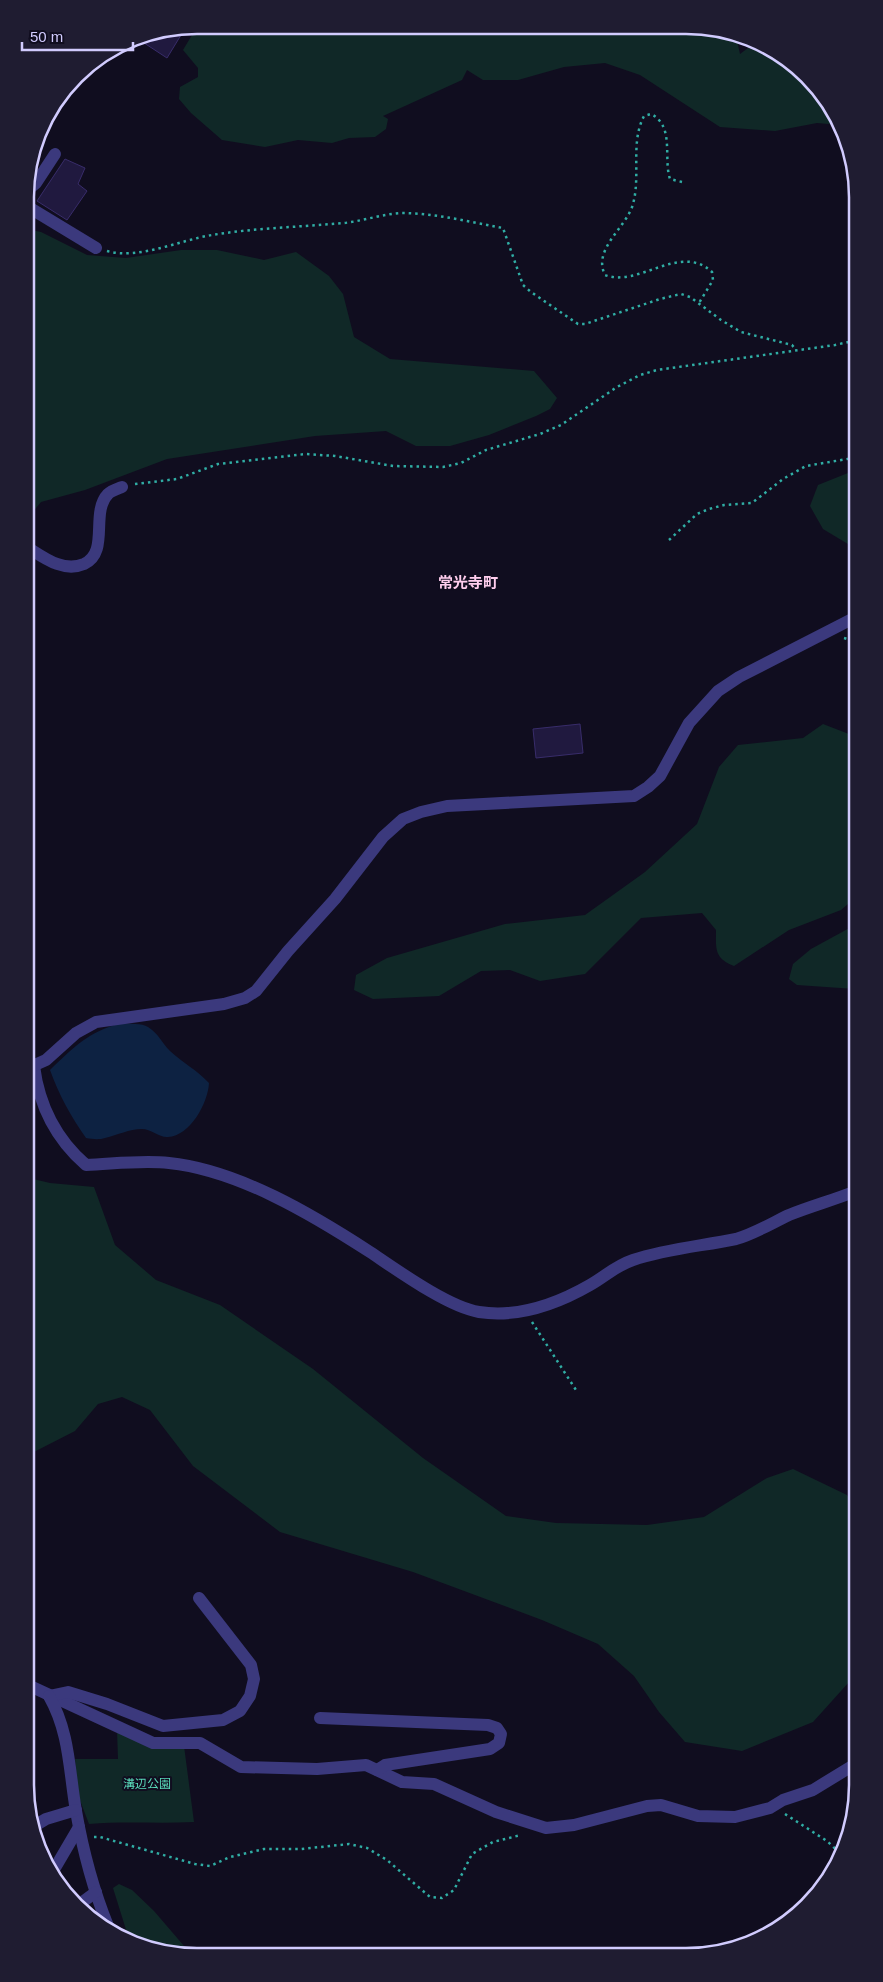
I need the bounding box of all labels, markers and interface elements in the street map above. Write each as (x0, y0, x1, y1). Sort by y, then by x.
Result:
scale bar (22, 20, 134, 52)
text: 50 m (30, 28, 63, 45)
district label: 常光寺町 (438, 574, 498, 591)
park label: 溝辺公園 (123, 1777, 171, 1791)

